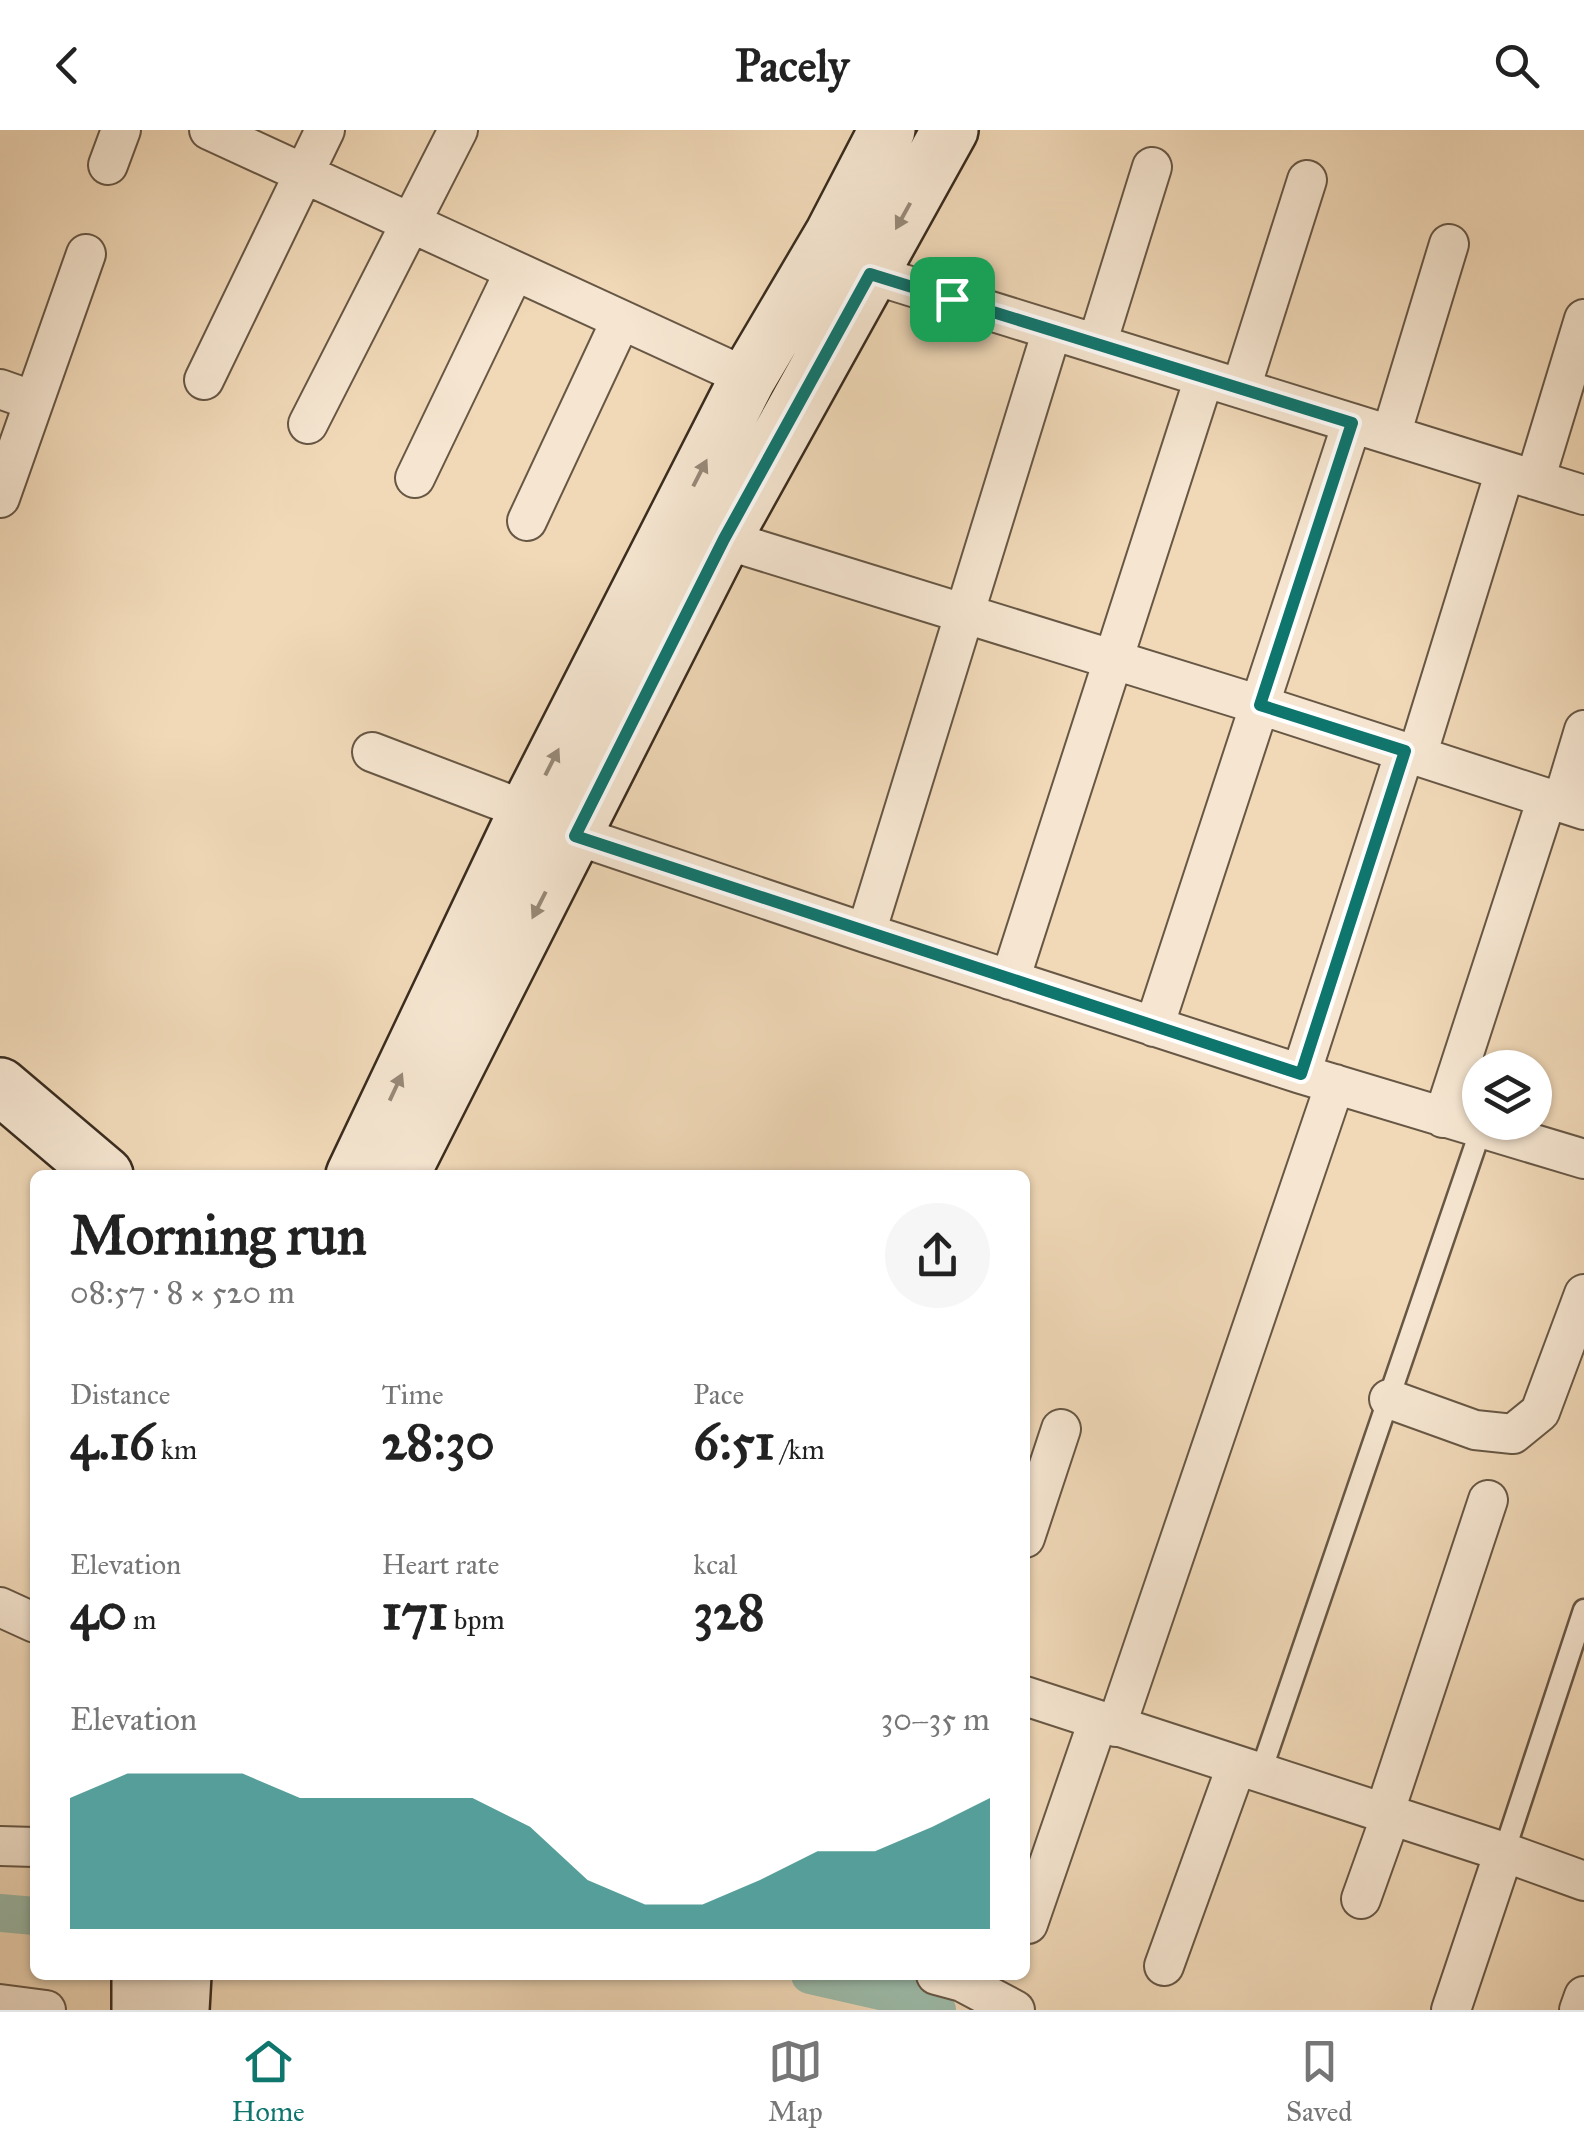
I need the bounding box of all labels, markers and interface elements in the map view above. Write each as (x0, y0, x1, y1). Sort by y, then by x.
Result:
icon: back (40, 38, 95, 93)
text: Pacely (735, 38, 849, 93)
icon: search (1489, 38, 1544, 93)
one-way arrow (895, 201, 912, 230)
pin (910, 257, 995, 342)
icon: arrive (925, 272, 980, 327)
one-way arrow (691, 458, 708, 487)
one-way arrow (543, 748, 560, 777)
one-way arrow (531, 891, 548, 920)
map controls (1462, 1050, 1552, 1140)
button: layers (1462, 1050, 1552, 1140)
one-way arrow (388, 1072, 405, 1101)
text: Morning run (70, 1202, 367, 1269)
button: share (885, 1203, 990, 1308)
text: 08:57 · 8 × 520 m (70, 1273, 295, 1312)
text: Distance (70, 1377, 170, 1412)
text: Time (382, 1377, 444, 1412)
text: Pace (693, 1377, 744, 1412)
text: 4.16 (70, 1412, 155, 1473)
text: 28:30 (382, 1412, 495, 1473)
text: 6:51 (693, 1412, 775, 1473)
text: km (155, 1432, 197, 1467)
text: /km (775, 1432, 825, 1467)
text: Elevation (70, 1547, 181, 1582)
text: Heart rate (382, 1547, 499, 1582)
text: kcal (693, 1547, 737, 1582)
text: 40 (70, 1582, 127, 1643)
text: 171 (382, 1582, 448, 1643)
text: 328 (693, 1582, 765, 1643)
text: m (127, 1602, 157, 1637)
text: bpm (448, 1602, 505, 1637)
text: Elevation (70, 1700, 197, 1739)
text: 30–35 m (880, 1700, 990, 1739)
tab: Home (232, 2034, 305, 2129)
tab: Map (768, 2034, 823, 2129)
tab: Saved (1286, 2034, 1352, 2129)

